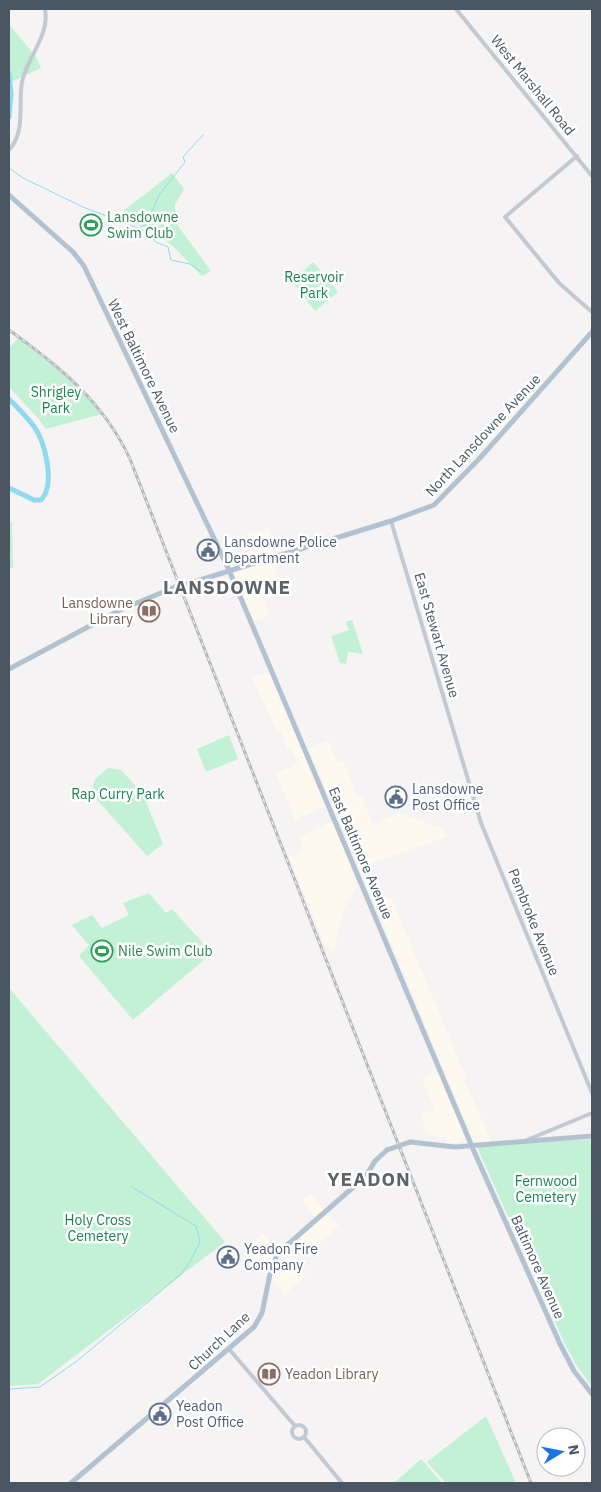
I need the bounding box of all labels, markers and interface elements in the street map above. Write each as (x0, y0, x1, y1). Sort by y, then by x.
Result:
street label: West Marshall Road (487, 31, 579, 139)
place label: Lansdowne Swim Club (107, 208, 179, 242)
sports icon: Lansdowne Swim Club (79, 213, 103, 237)
park label: Reservoir Park (284, 268, 344, 302)
street label: West Baltimore Avenue (104, 296, 184, 436)
street label: North Lansdowne Avenue (422, 370, 545, 500)
park label: Shrigley Park (31, 383, 81, 417)
place label: Lansdowne Police Department (224, 533, 337, 567)
public building icon: Lansdowne Police Department (196, 538, 220, 562)
street label: East Stewart Avenue (411, 570, 464, 700)
district label: LANSDOWNE (163, 575, 291, 599)
place label: Lansdowne Library (61, 594, 133, 628)
library icon: Lansdowne Library (137, 599, 161, 623)
place label: Lansdowne Post Office (412, 780, 484, 814)
street label: East Baltimore Avenue (325, 784, 397, 922)
park label: Rap Curry Park (71, 785, 165, 803)
public building icon: Lansdowne Post Office (384, 785, 408, 809)
street label: Pembroke Avenue (504, 866, 564, 979)
sports icon: Nile Swim Club (90, 939, 114, 963)
place label: Nile Swim Club (118, 942, 213, 960)
district label: YEADON (327, 1167, 411, 1191)
park label: Fernwood Cemetery (515, 1172, 577, 1206)
park label: Holy Cross Cemetery (65, 1211, 132, 1245)
street label: Baltimore Avenue (507, 1212, 569, 1322)
place label: Yeadon Fire Company (244, 1240, 318, 1274)
public building icon: Yeadon Fire Company (216, 1245, 240, 1269)
street label: Church Lane (184, 1308, 254, 1374)
library icon: Yeadon Library (257, 1362, 281, 1386)
place label: Yeadon Library (285, 1365, 378, 1383)
place label: Yeadon Post Office (176, 1397, 244, 1431)
public building icon: Yeadon Post Office (148, 1402, 172, 1426)
north arrow (536, 1427, 586, 1477)
text: N (564, 1443, 584, 1456)

